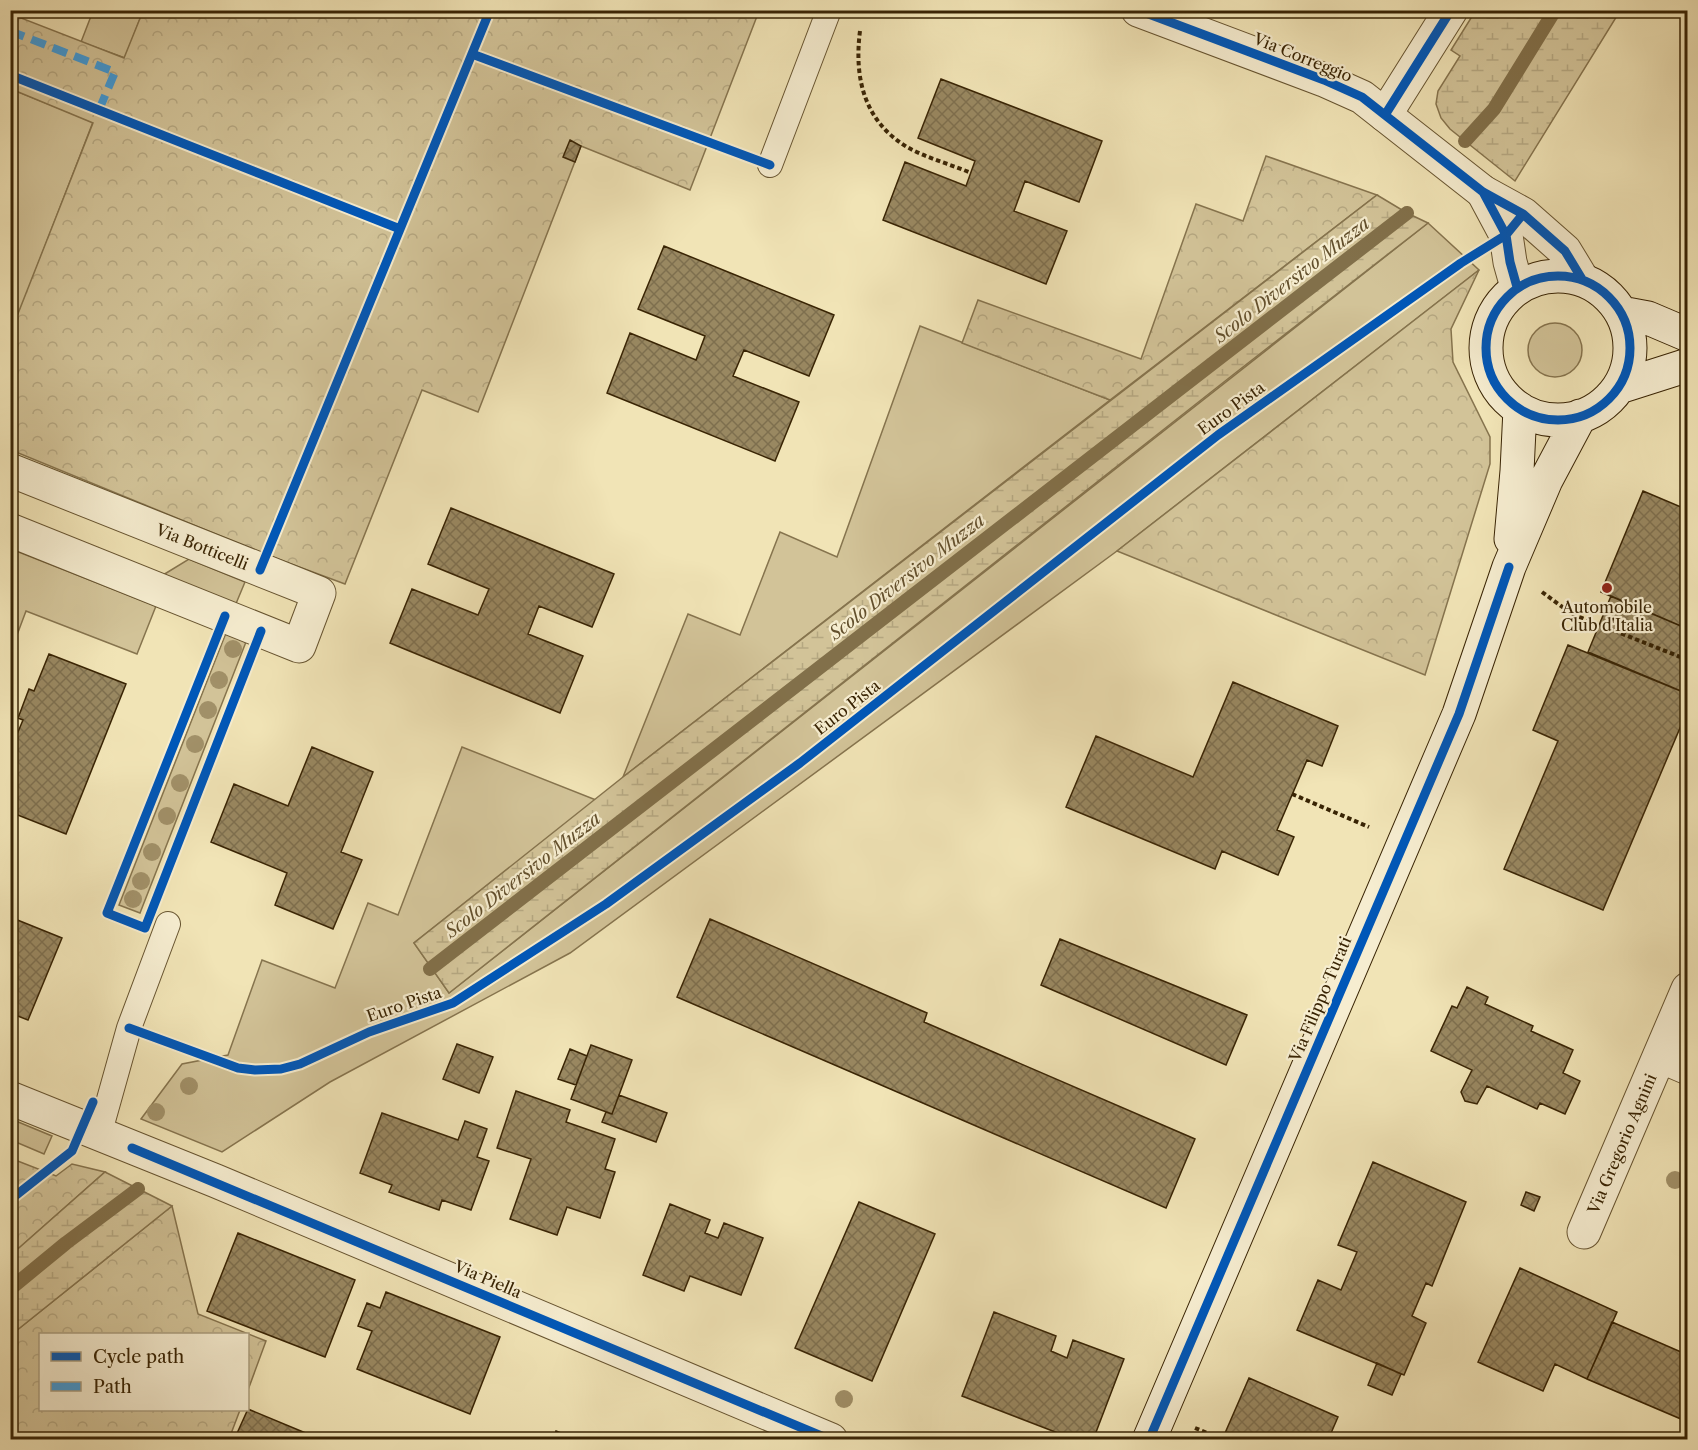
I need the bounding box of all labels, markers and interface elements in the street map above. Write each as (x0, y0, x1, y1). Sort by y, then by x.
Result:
street label: Via Correggio (1250, 28, 1356, 86)
water label: Scolo Diversivo Muzza (1209, 212, 1374, 348)
street label: Euro Pista (1194, 377, 1269, 439)
water label: Scolo Diversivo Muzza (824, 509, 989, 645)
street label: Via Botticelli (152, 519, 252, 574)
marker: Automobile Club d'Italia (1600, 581, 1614, 595)
place label: Automobile Club d'Italia (1561, 597, 1654, 635)
street label: Euro Pista (810, 675, 884, 739)
water label: Scolo Diversivo Muzza (440, 807, 605, 943)
street label: Via Filippo Turati (1284, 933, 1355, 1066)
street label: Euro Pista (364, 982, 445, 1026)
street label: Via Gregorio Agnini (1583, 1070, 1661, 1218)
street label: Via Piella (450, 1255, 525, 1302)
legend (39, 1333, 249, 1411)
text: Cycle path (93, 1346, 184, 1368)
text: Path (93, 1376, 132, 1398)

